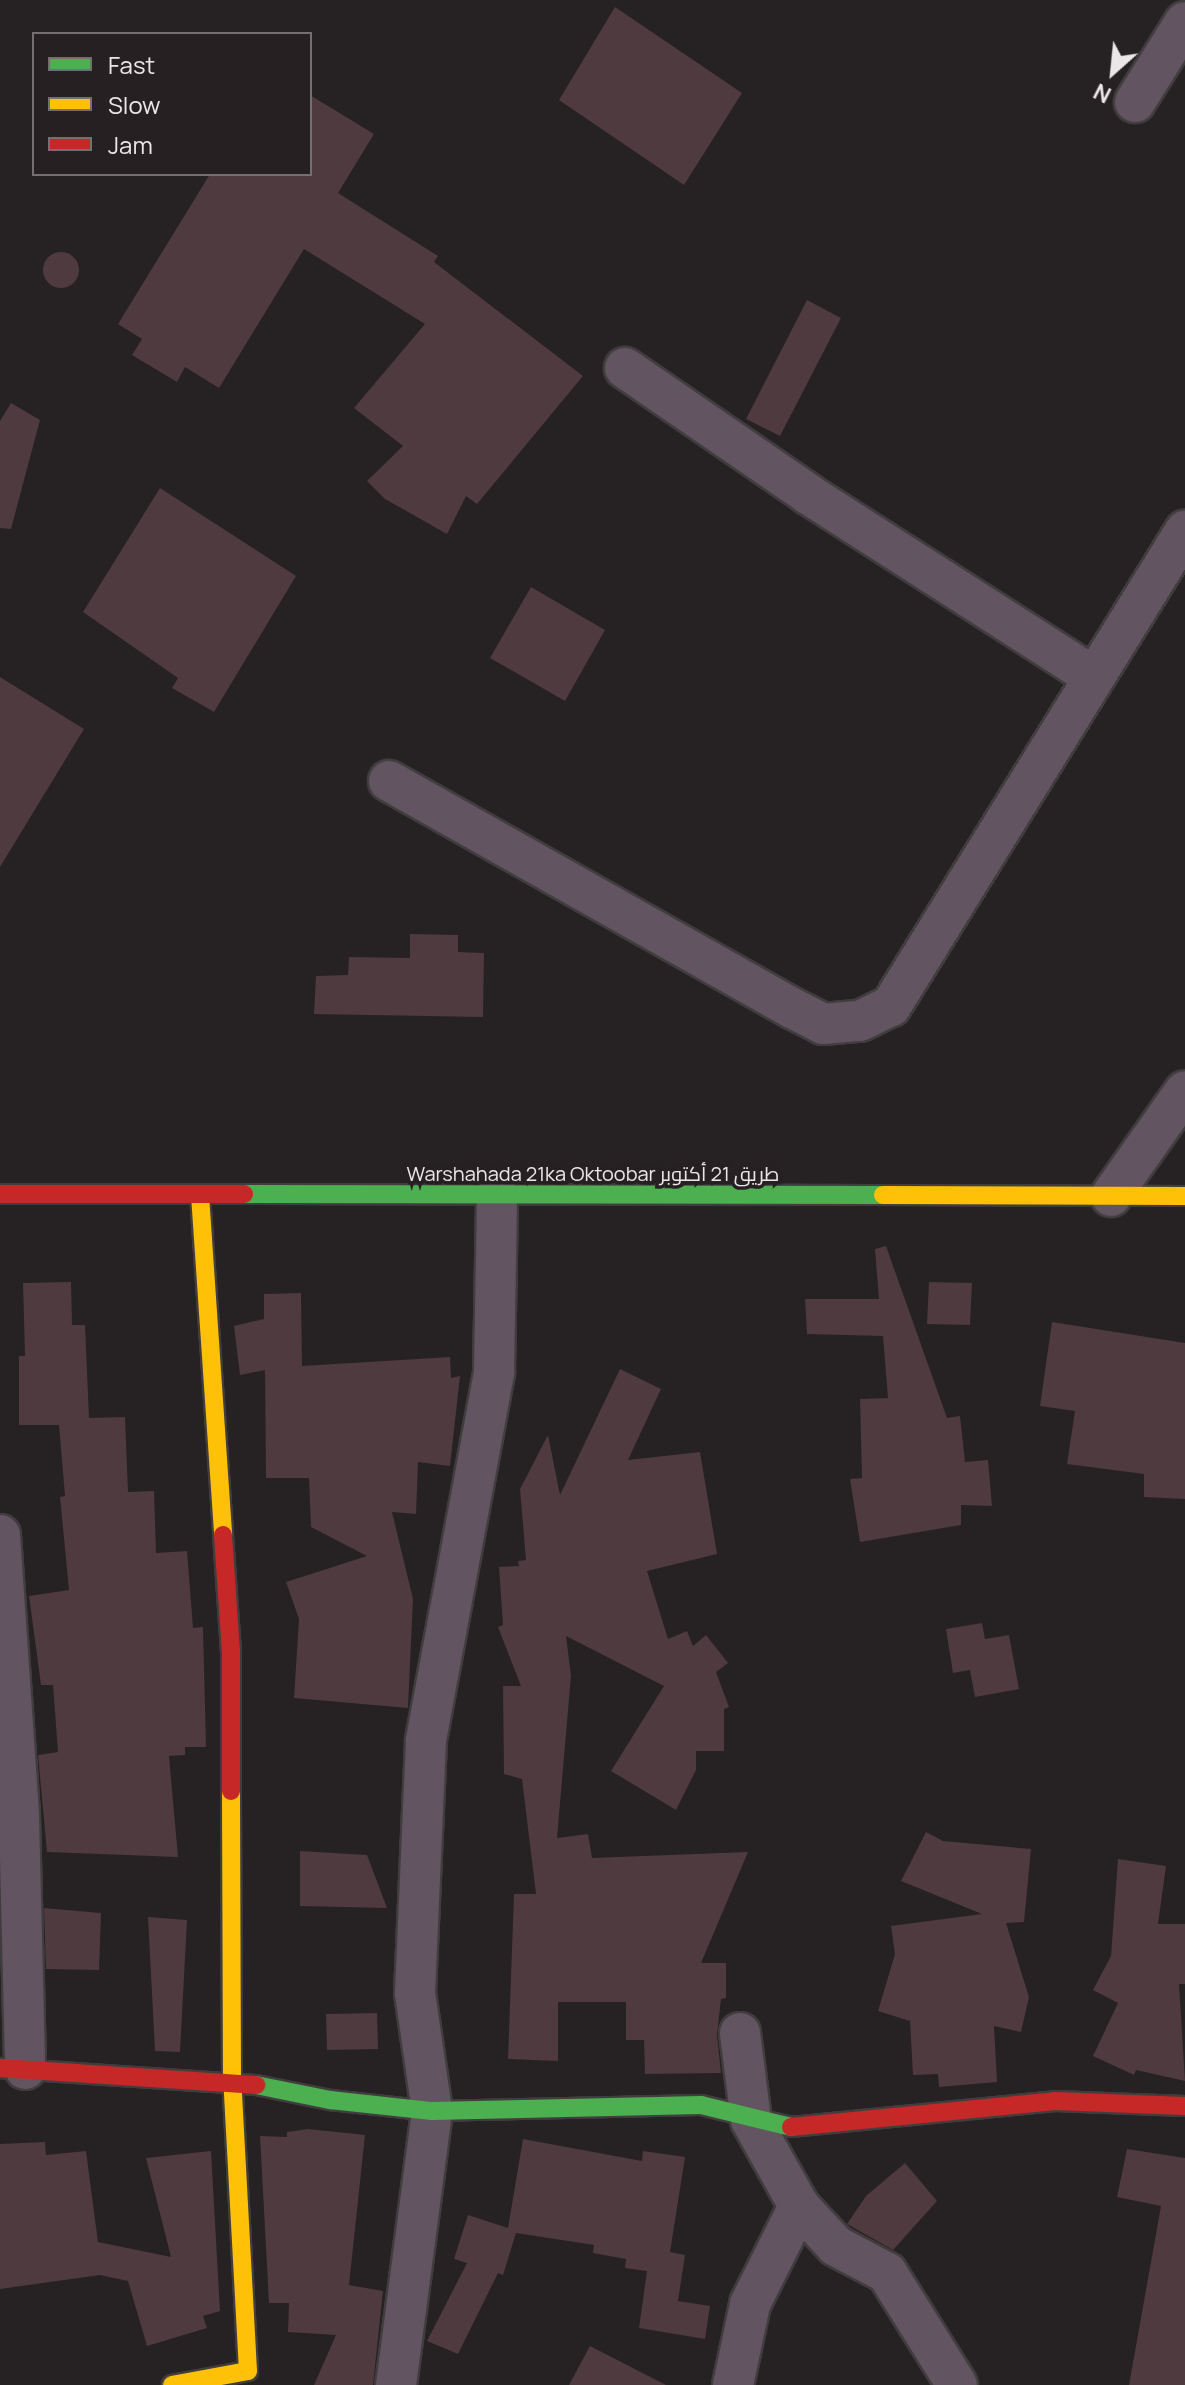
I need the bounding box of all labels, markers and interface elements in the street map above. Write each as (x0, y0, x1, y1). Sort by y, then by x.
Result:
legend (32, 32, 312, 176)
north arrow (1073, 32, 1153, 112)
text: Fast (108, 48, 155, 81)
text: N (1088, 76, 1116, 110)
text: Slow (108, 88, 161, 121)
text: Jam (108, 128, 153, 161)
street label: Warshahada 21ka Oktoobar طريق 21 أكتوبر (407, 1161, 779, 1185)

